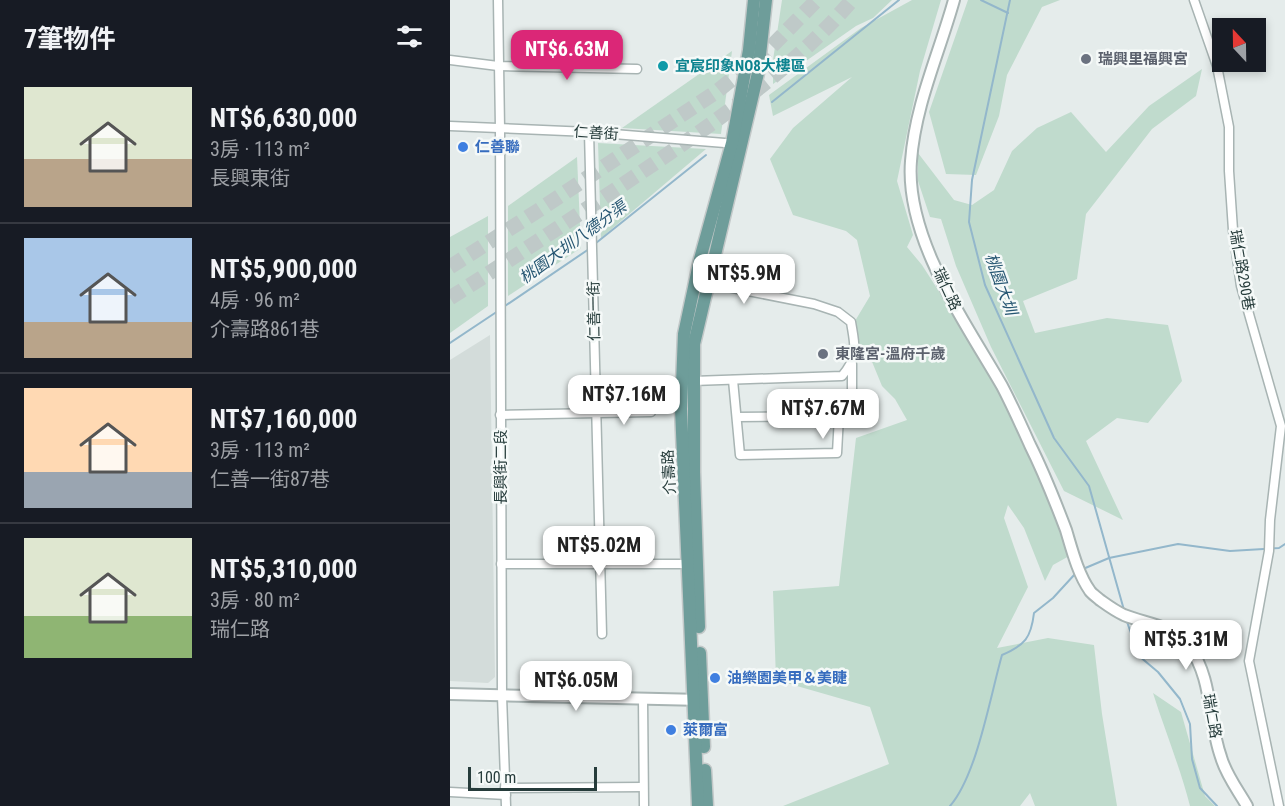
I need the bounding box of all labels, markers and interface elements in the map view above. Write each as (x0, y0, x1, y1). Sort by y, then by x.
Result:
north arrow (1212, 18, 1266, 72)
map controls (1212, 18, 1266, 72)
icon: filters (393, 20, 426, 53)
text: 7筆物件 (24, 24, 115, 54)
pin: NT$6.63M (505, 30, 629, 81)
text: NT$6.63M (525, 37, 609, 61)
place label: 瑞興里福興宮 (1098, 50, 1188, 68)
marker: 瑞興里福興宮 (1079, 52, 1093, 66)
place label: 宜宸印象NO8大樓區 (675, 57, 806, 75)
marker: 宜宸印象NO8大樓區 (656, 59, 670, 73)
text: NT$6,630,000 (210, 103, 358, 133)
icon: home (72, 111, 144, 183)
street label: 仁善街 (573, 122, 619, 144)
text: 3房 · 113 m² (210, 137, 310, 161)
place label: 仁善聯 (475, 138, 520, 156)
marker: 仁善聯 (456, 140, 470, 154)
text: 長興東街 (210, 166, 290, 190)
water label: 桃園大圳八德分渠 (516, 196, 632, 287)
street label: 瑞仁路290巷 (1226, 228, 1258, 312)
water label: 桃園大圳 (981, 251, 1022, 319)
text: NT$5,900,000 (210, 254, 358, 284)
pin: NT$5.9M (689, 254, 799, 305)
text: NT$5.9M (707, 261, 781, 285)
icon: home (72, 262, 144, 334)
street label: 瑞仁路 (929, 265, 965, 313)
street label: 仁善一街 (584, 281, 604, 341)
text: 4房 · 96 m² (210, 288, 300, 312)
text: 介壽路861巷 (210, 317, 320, 341)
place label: 東隆宮-溫府千歲 (835, 345, 945, 363)
marker: 東隆宮-溫府千歲 (816, 347, 830, 361)
pin: NT$7.16M (562, 375, 686, 426)
text: NT$7.16M (582, 382, 666, 406)
pin: NT$7.67M (761, 389, 885, 440)
text: NT$7.67M (781, 396, 865, 420)
text: NT$7,160,000 (210, 404, 358, 434)
icon: home (72, 412, 144, 484)
street label: 長興街二段 (492, 429, 510, 505)
text: 3房 · 113 m² (210, 438, 310, 462)
street label: 介壽路 (659, 449, 679, 495)
text: 仁善一街87巷 (210, 467, 330, 491)
pin: NT$5.02M (537, 526, 661, 577)
text: NT$5.02M (557, 533, 641, 557)
text: NT$5,310,000 (210, 554, 358, 584)
icon: home (72, 562, 144, 634)
text: 3房 · 80 m² (210, 588, 300, 612)
text: 瑞仁路 (210, 617, 270, 641)
pin: NT$5.31M (1124, 620, 1248, 671)
text: NT$5.31M (1144, 627, 1228, 651)
pin: NT$6.05M (514, 661, 638, 712)
text: NT$6.05M (534, 668, 618, 692)
place label: 油樂園美甲＆美睫 (727, 669, 847, 687)
marker: 油樂園美甲＆美睫 (708, 671, 722, 685)
street label: 瑞仁路 (1199, 692, 1225, 740)
place label: 萊爾富 (683, 721, 728, 739)
marker: 萊爾富 (664, 723, 678, 737)
scale bar (468, 764, 597, 792)
text: 100 m (477, 768, 516, 787)

